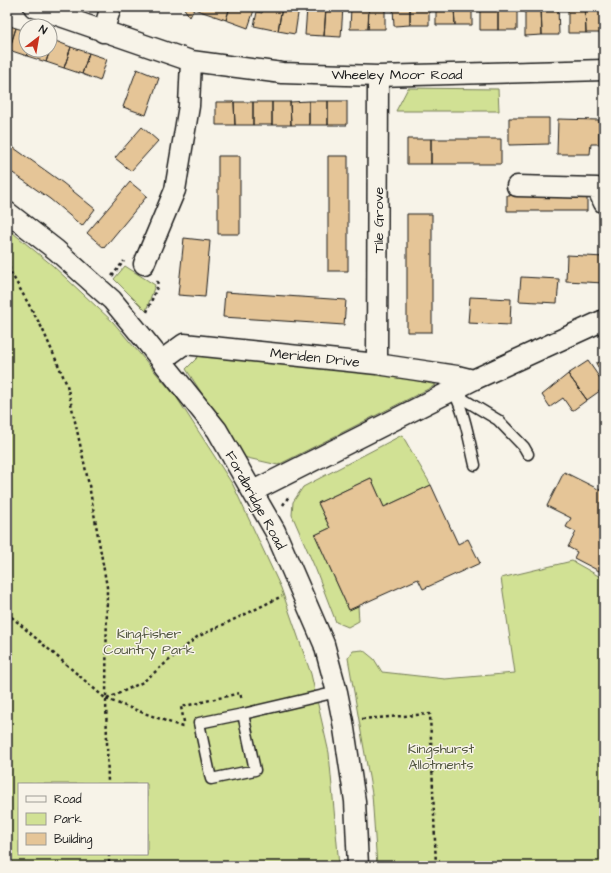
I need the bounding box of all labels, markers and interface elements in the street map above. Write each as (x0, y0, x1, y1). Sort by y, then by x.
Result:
north arrow (18, 18, 58, 58)
text: N (36, 22, 50, 38)
street label: Wheeley Moor Road (331, 65, 463, 85)
street label: Tile Grove (369, 186, 389, 253)
street label: Meriden Drive (269, 343, 361, 373)
street label: Fordbridge Road (220, 448, 291, 553)
park label: Kingfisher Country Park (104, 624, 195, 660)
park label: Kingshurst Allotments (408, 739, 474, 775)
legend (18, 783, 148, 855)
text: Road (54, 791, 82, 808)
text: Park (54, 811, 82, 828)
text: Building (54, 831, 92, 849)

